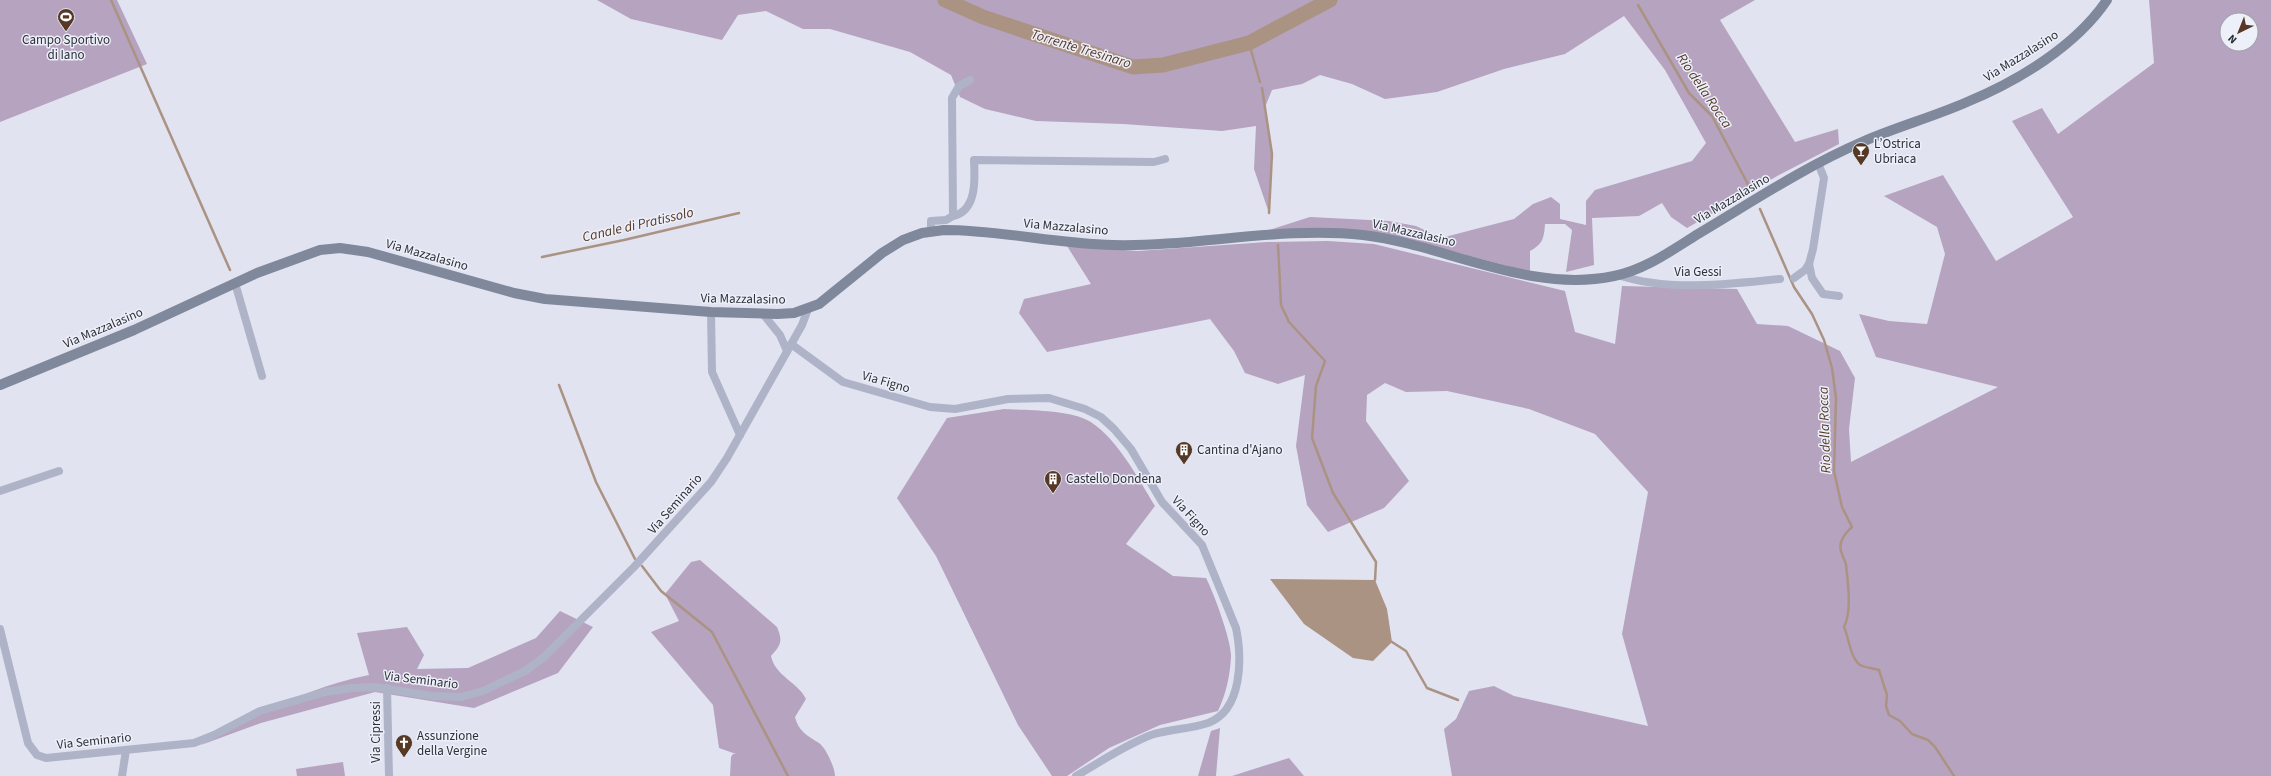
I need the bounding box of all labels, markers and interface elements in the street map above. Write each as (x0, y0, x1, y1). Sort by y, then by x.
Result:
sports icon: Campo Sportivo di Iano (56, 7, 76, 32)
north arrow (2219, 12, 2259, 52)
water label: Torrente Tresinaro (1028, 24, 1134, 74)
street label: Via Mazzalasino (1980, 26, 2062, 86)
place label: Campo Sportivo di Iano (22, 31, 110, 64)
text: N (2225, 31, 2240, 47)
water label: Rio della Rocca (1671, 49, 1737, 133)
place label: L’Ostrica Ubriaca (1874, 135, 1921, 168)
bar icon: L’Ostrica Ubriaca (1851, 141, 1871, 166)
street label: Via Mazzalasino (1691, 169, 1773, 229)
water label: Canale di Pratissolo (580, 202, 696, 248)
street label: Via Mazzalasino (1023, 214, 1109, 240)
street label: Via Mazzalasino (1371, 215, 1457, 251)
street label: Via Mazzalasino (384, 235, 470, 275)
street label: Via Gessi (1674, 263, 1722, 281)
street label: Via Mazzalasino (700, 289, 786, 309)
street label: Via Mazzalasino (60, 303, 146, 353)
street label: Via Figno (860, 367, 912, 397)
water label: Rio della Rocca (1813, 386, 1837, 474)
building icon: Cantina d'Ajano (1174, 440, 1194, 465)
place label: Cantina d'Ajano (1197, 441, 1283, 459)
building icon: Castello Dondena (1043, 469, 1063, 494)
street label: Via Seminario (644, 470, 706, 538)
place label: Castello Dondena (1066, 470, 1162, 488)
street label: Via Figno (1168, 492, 1214, 540)
street label: Via Seminario (383, 667, 459, 693)
street label: Via Cipressi (367, 701, 385, 763)
place label: Assunzione della Vergine (417, 727, 487, 760)
street label: Via Seminario (56, 728, 132, 754)
church icon: Assunzione della Vergine (394, 733, 414, 758)

